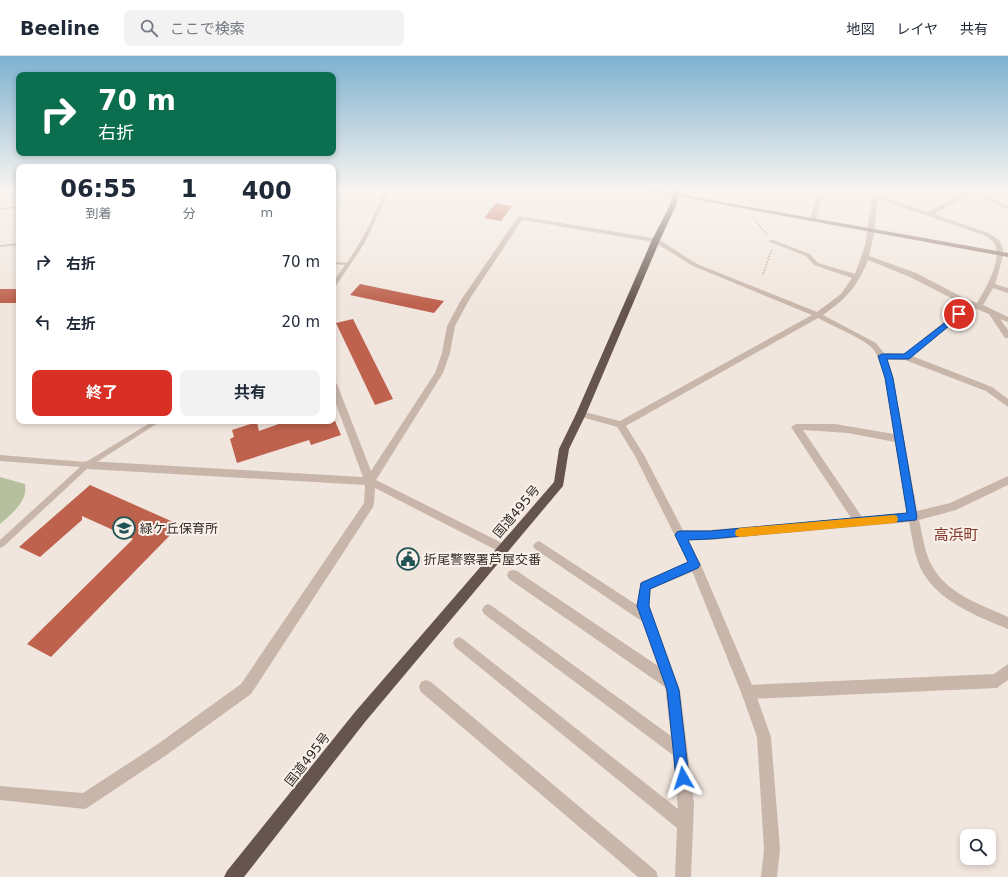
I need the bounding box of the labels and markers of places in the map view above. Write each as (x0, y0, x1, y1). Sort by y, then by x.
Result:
pin (942, 297, 976, 331)
school or university icon: 緑ケ丘保育所 (111, 515, 137, 541)
place label: 緑ケ丘保育所 (140, 521, 218, 536)
public building icon: 折尾警察署芦屋交番 (395, 546, 421, 572)
place label: 折尾警察署芦屋交番 (424, 552, 541, 567)

